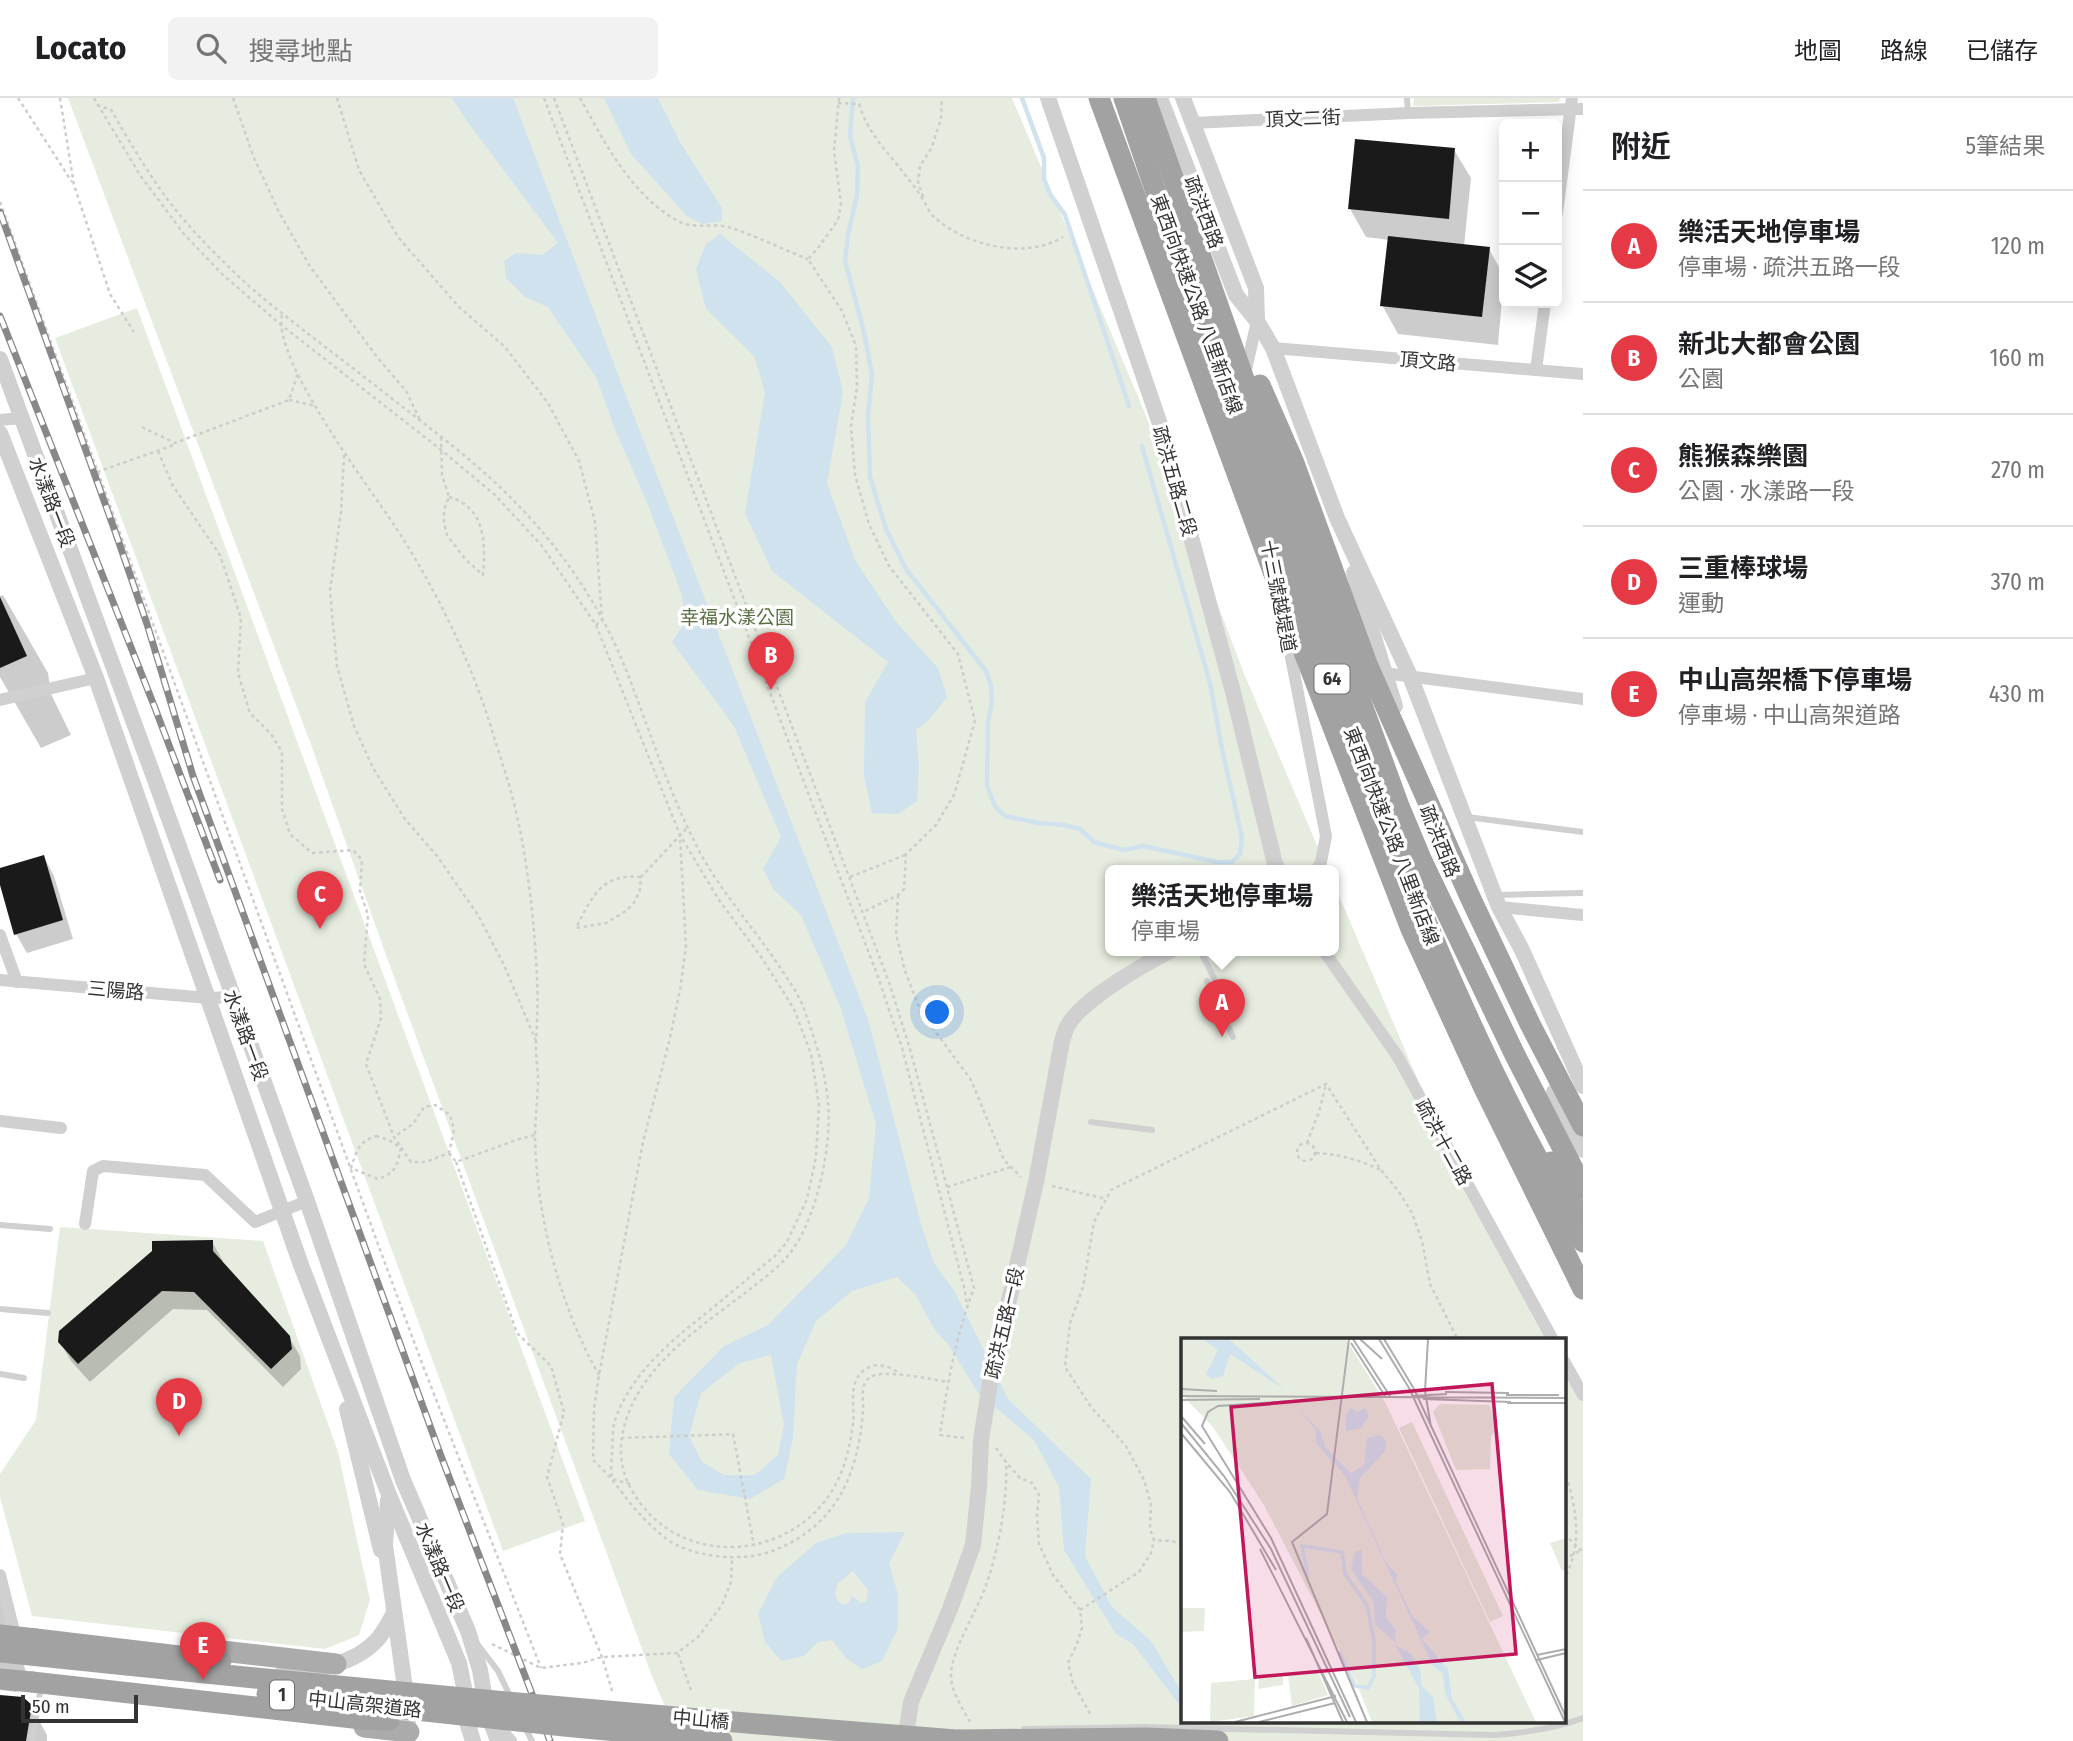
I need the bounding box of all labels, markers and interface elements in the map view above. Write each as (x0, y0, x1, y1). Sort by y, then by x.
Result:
search box (168, 17, 658, 80)
text: Locato (35, 28, 126, 68)
icon: search (192, 29, 230, 67)
text: 搜尋地點 (248, 36, 352, 67)
text: 地圖 (1794, 37, 1842, 65)
text: 路線 (1880, 37, 1928, 65)
text: 已儲存 (1966, 37, 2038, 65)
street label: 頂文二街 (1265, 106, 1341, 131)
map controls (1499, 119, 1562, 308)
button: + (1499, 119, 1562, 182)
text: 附近 (1611, 129, 1671, 165)
text: 5筆結果 (1965, 132, 2045, 160)
street label: 疏洪西路 (1179, 173, 1228, 252)
button: − (1499, 182, 1562, 245)
street label: 東西向快速公路 八里新店線 (1146, 191, 1247, 417)
text: 樂活天地停車場 (1678, 217, 1860, 248)
text: A (1628, 232, 1640, 260)
text: 120 m (1991, 232, 2045, 260)
button: layers (1499, 245, 1562, 308)
text: 停車場 · 疏洪五路一段 (1678, 253, 1901, 281)
text: 新北大都會公園 (1678, 329, 1860, 360)
text: B (1628, 344, 1640, 372)
text: 160 m (1990, 344, 2045, 372)
street label: 頂文路 (1399, 348, 1457, 375)
text: 公園 (1678, 365, 1724, 393)
street label: 疏洪五路二段 (1148, 423, 1201, 539)
text: 熊猴森樂園 (1678, 441, 1808, 472)
street label: 水漾路一段 (24, 454, 79, 551)
text: C (1628, 456, 1640, 484)
text: 270 m (1991, 456, 2045, 484)
text: 公園 · 水漾路一段 (1678, 477, 1855, 505)
street label: 十三號越堤道 (1256, 538, 1301, 654)
text: 三重棒球場 (1678, 553, 1808, 584)
text: D (1627, 568, 1641, 596)
text: 370 m (1991, 568, 2045, 596)
text: 運動 (1678, 589, 1724, 617)
park label: 幸福水漾公園 (680, 606, 794, 629)
pin: B (748, 632, 794, 690)
road number: 64 (1314, 664, 1350, 694)
text: 中山高架橋下停車場 (1678, 665, 1912, 696)
text: E (1629, 680, 1639, 708)
text: 430 m (1989, 680, 2045, 708)
text: 停車場 · 中山高架道路 (1678, 701, 1901, 729)
street label: 東西向快速公路 八里新店線 (1339, 724, 1444, 949)
street label: 疏洪西路 (1415, 802, 1464, 881)
popup (1105, 865, 1339, 956)
pin: C (297, 871, 343, 929)
text: 樂活天地停車場 (1131, 881, 1313, 912)
text: 停車場 (1131, 917, 1200, 945)
street label: 三陽路 (87, 977, 145, 1004)
pin: A (1199, 979, 1245, 1037)
street label: 水漾路一段 (218, 987, 273, 1084)
your location (920, 995, 954, 1029)
street label: 疏洪十二路 (1410, 1095, 1477, 1189)
street label: 疏洪五路一段 (980, 1265, 1029, 1381)
inset map (1181, 1338, 1566, 1724)
pin: D (156, 1378, 202, 1436)
street label: 水漾路一段 (410, 1519, 469, 1615)
pin: E (180, 1622, 226, 1680)
road number: 1 (270, 1680, 294, 1710)
street label: 中山高架道路 (307, 1687, 423, 1722)
scale bar (21, 1692, 138, 1724)
text: 50 m (32, 1695, 70, 1718)
street label: 中山橋 (672, 1706, 730, 1733)

